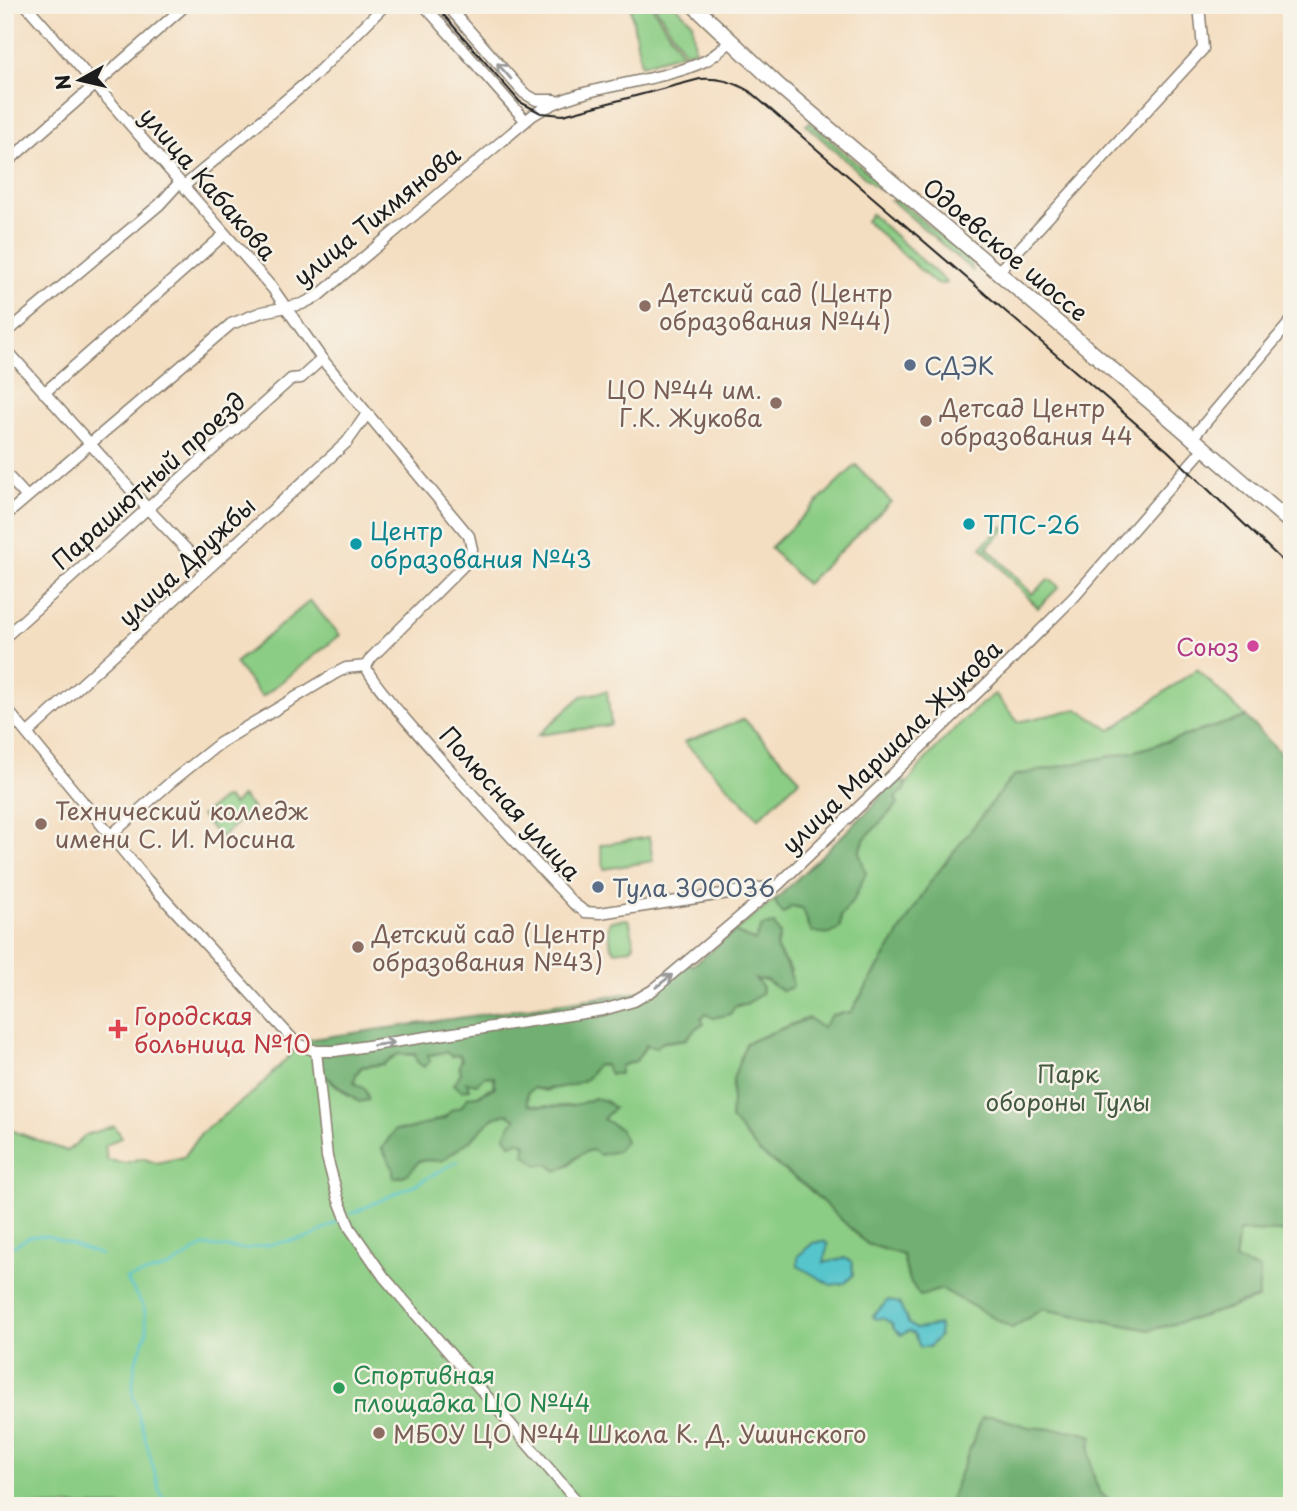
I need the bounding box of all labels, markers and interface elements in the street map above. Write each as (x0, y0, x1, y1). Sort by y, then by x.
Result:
north arrow (46, 46, 116, 116)
one-way arrow (496, 62, 512, 80)
text: N (47, 73, 77, 92)
street label: улица Кабакова (132, 98, 286, 268)
street label: улица Тихмянова (285, 136, 467, 294)
street label: Одоевское шоссе (915, 169, 1097, 329)
place label: Детский сад (Центр образования №44) (658, 274, 893, 338)
marker: Детский сад (Центр образования №44) (637, 298, 653, 314)
place label: СДЭК (924, 347, 994, 383)
marker: СДЭК (902, 357, 918, 373)
place label: ЦО №44 им. Г.К. Жукова (606, 371, 762, 435)
street label: Парашютный проезд (43, 383, 253, 577)
place label: Детсад Центр образования 44 (939, 389, 1133, 453)
marker: ЦО №44 им. Г.К. Жукова (768, 395, 784, 411)
marker: Детсад Центр образования 44 (918, 413, 934, 429)
street label: улица Дружбы (109, 488, 263, 634)
place label: ТПС-26 (983, 506, 1080, 542)
place label: Центр образования №43 (370, 512, 592, 576)
marker: ТПС-26 (961, 516, 977, 532)
marker: Центр образования №43 (348, 536, 364, 552)
place label: Союз (1176, 628, 1239, 664)
street label: улица Маршала Жукова (773, 631, 1009, 861)
marker: Союз (1245, 638, 1261, 654)
street label: Полюсная улица (432, 718, 590, 888)
place label: Технический колледж имени С. И. Мосина (55, 792, 308, 856)
marker: Технический колледж имени С. И. Мосина (33, 816, 49, 832)
place label: Тула 300036 (612, 869, 775, 905)
marker: Тула 300036 (590, 879, 606, 895)
place label: Детский сад (Центр образования №43) (371, 915, 606, 979)
marker: Детский сад (Центр образования №43) (350, 939, 366, 955)
one-way arrow (654, 974, 673, 989)
place label: Городская больница №10 (134, 997, 311, 1061)
marker: Городская больница №10 (108, 1019, 128, 1039)
one-way arrow (372, 1037, 395, 1050)
park label: Парк обороны Тулы (986, 1055, 1150, 1119)
place label: Спортивная площадка ЦО №44 (353, 1356, 590, 1420)
marker: Спортивная площадка ЦО №44 (331, 1380, 347, 1396)
place label: МБОУ ЦО №44 Школа К. Д. Ушинского (393, 1415, 867, 1451)
marker: МБОУ ЦО №44 Школа К. Д. Ушинского (371, 1425, 387, 1441)

